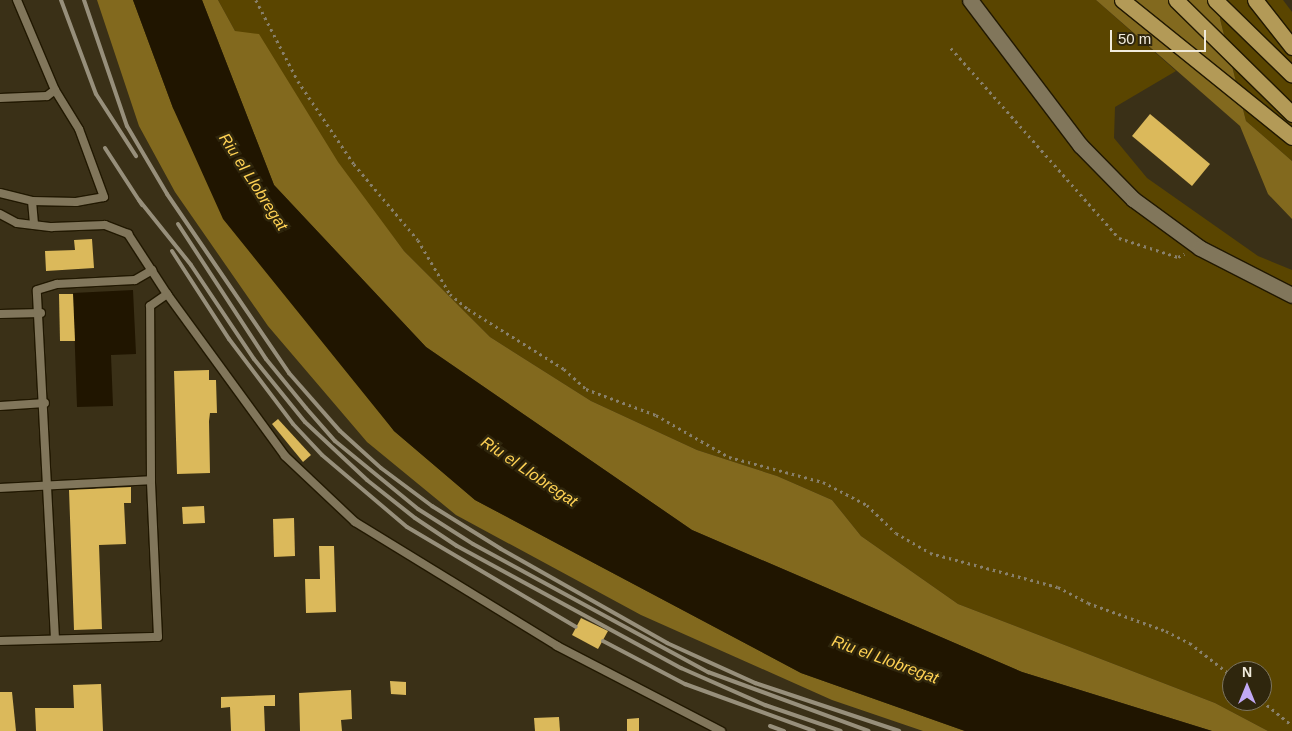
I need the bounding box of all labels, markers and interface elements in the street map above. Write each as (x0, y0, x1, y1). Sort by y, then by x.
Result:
scale bar (1112, 20, 1208, 52)
text: 50 m (1118, 30, 1151, 47)
water label: Riu el Llobregat (214, 130, 292, 234)
water label: Riu el Llobregat (477, 433, 581, 511)
water label: Riu el Llobregat (829, 632, 941, 688)
north arrow (1222, 661, 1272, 711)
text: N (1242, 664, 1252, 680)

